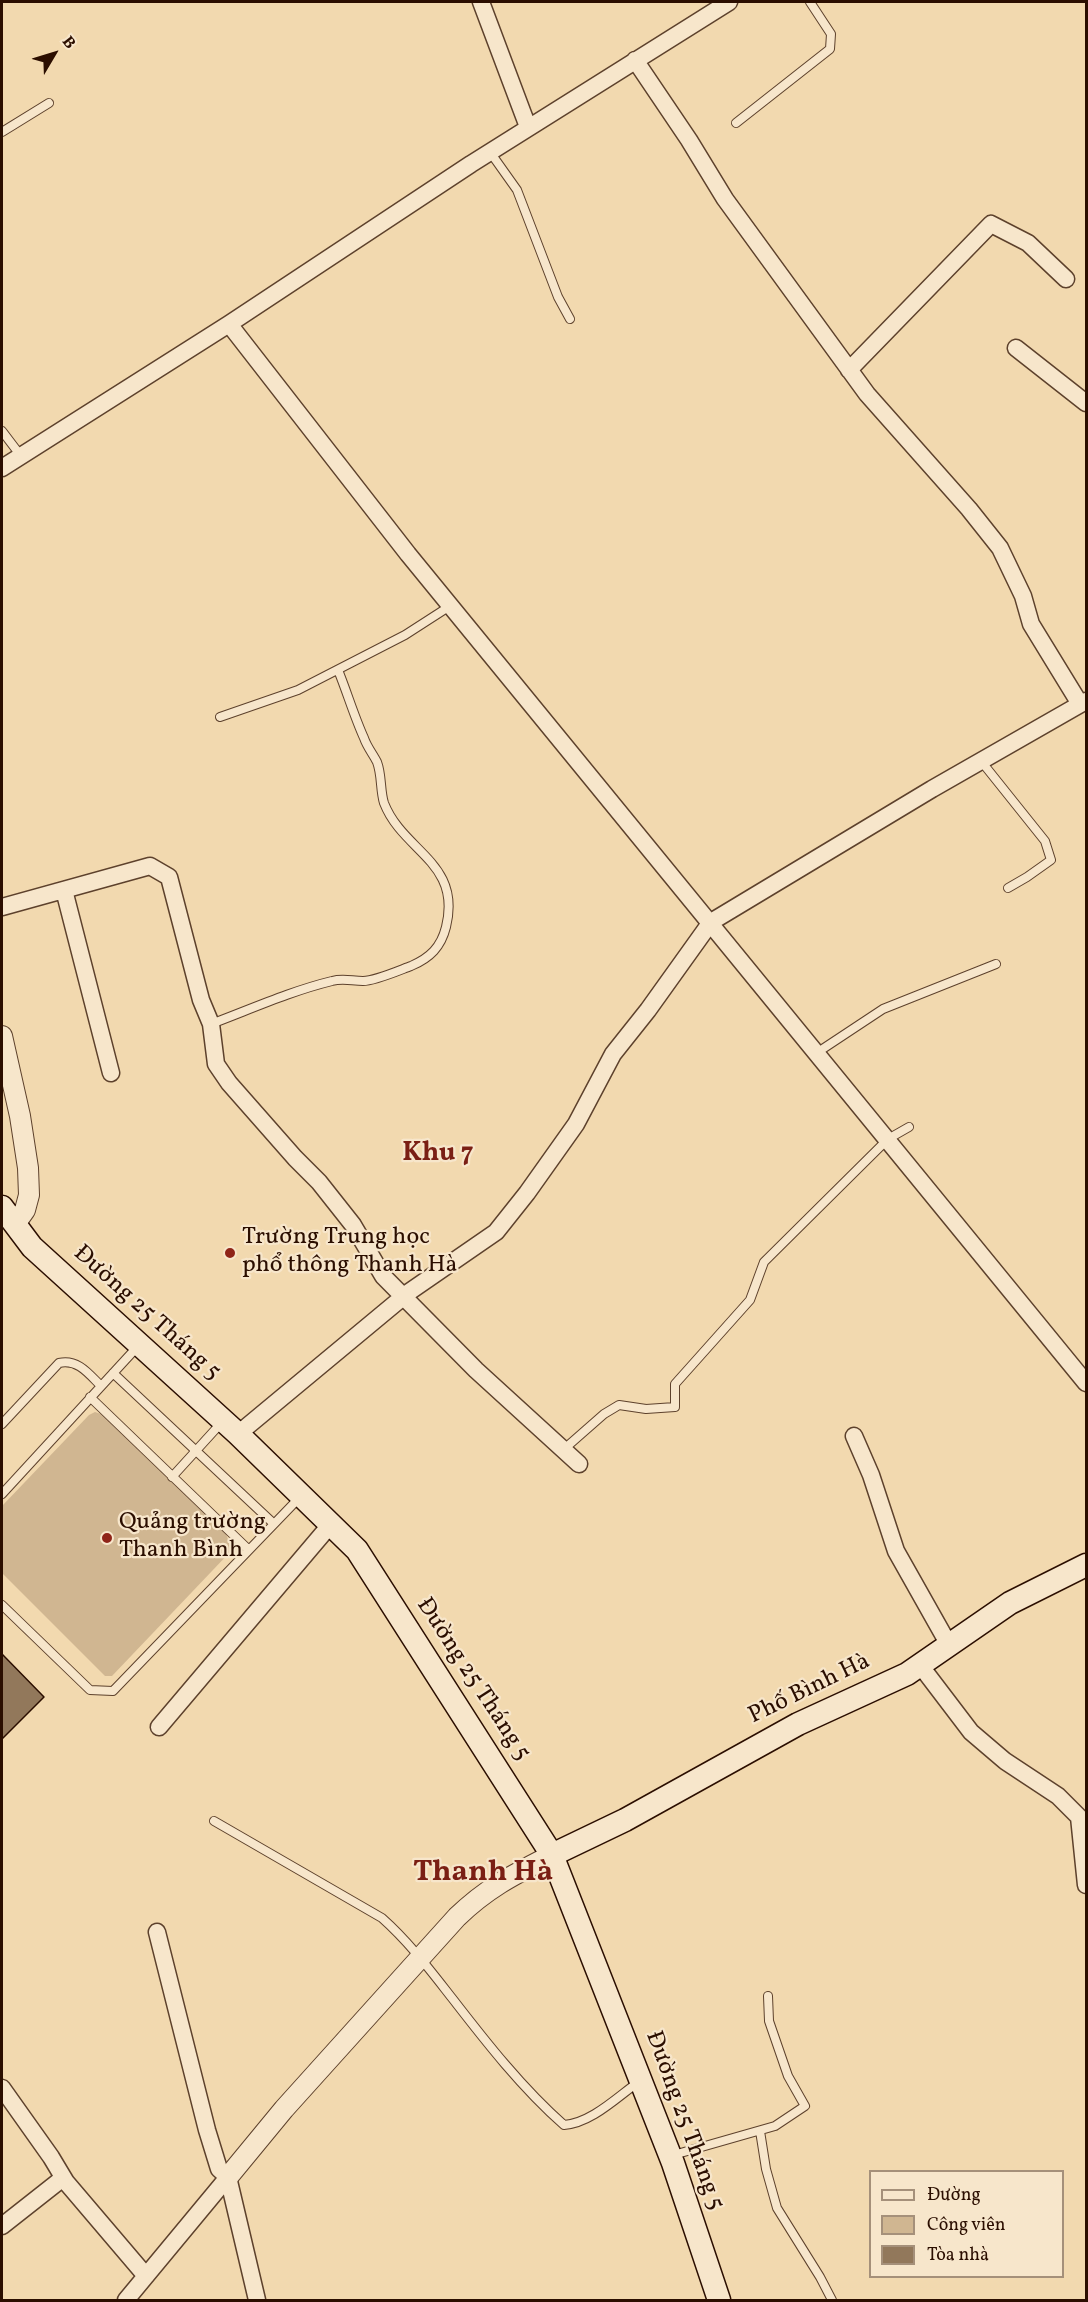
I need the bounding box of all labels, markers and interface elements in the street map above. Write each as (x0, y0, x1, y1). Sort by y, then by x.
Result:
north arrow (24, 24, 84, 84)
text: B (56, 32, 80, 54)
district label: Khu 7 (402, 1139, 474, 1171)
place label: Trường Trung học phổ thông Thanh Hà (242, 1225, 458, 1281)
street label: Đường 25 Tháng 5 (66, 1240, 226, 1388)
marker: Trường Trung học phổ thông Thanh Hà (223, 1246, 237, 1260)
place label: Quảng trường Thanh Bình (119, 1510, 266, 1566)
marker: Quảng trường Thanh Bình (100, 1531, 114, 1545)
street label: Đường 25 Tháng 5 (409, 1593, 535, 1767)
street label: Phố Bình Hà (745, 1648, 875, 1732)
district label: Thanh Hà (413, 1856, 553, 1892)
street label: Đường 25 Tháng 5 (637, 2028, 729, 2214)
legend (869, 2170, 1064, 2278)
text: Đường (927, 2183, 981, 2208)
text: Công viên (927, 2213, 1006, 2238)
text: Tòa nhà (927, 2243, 989, 2268)

